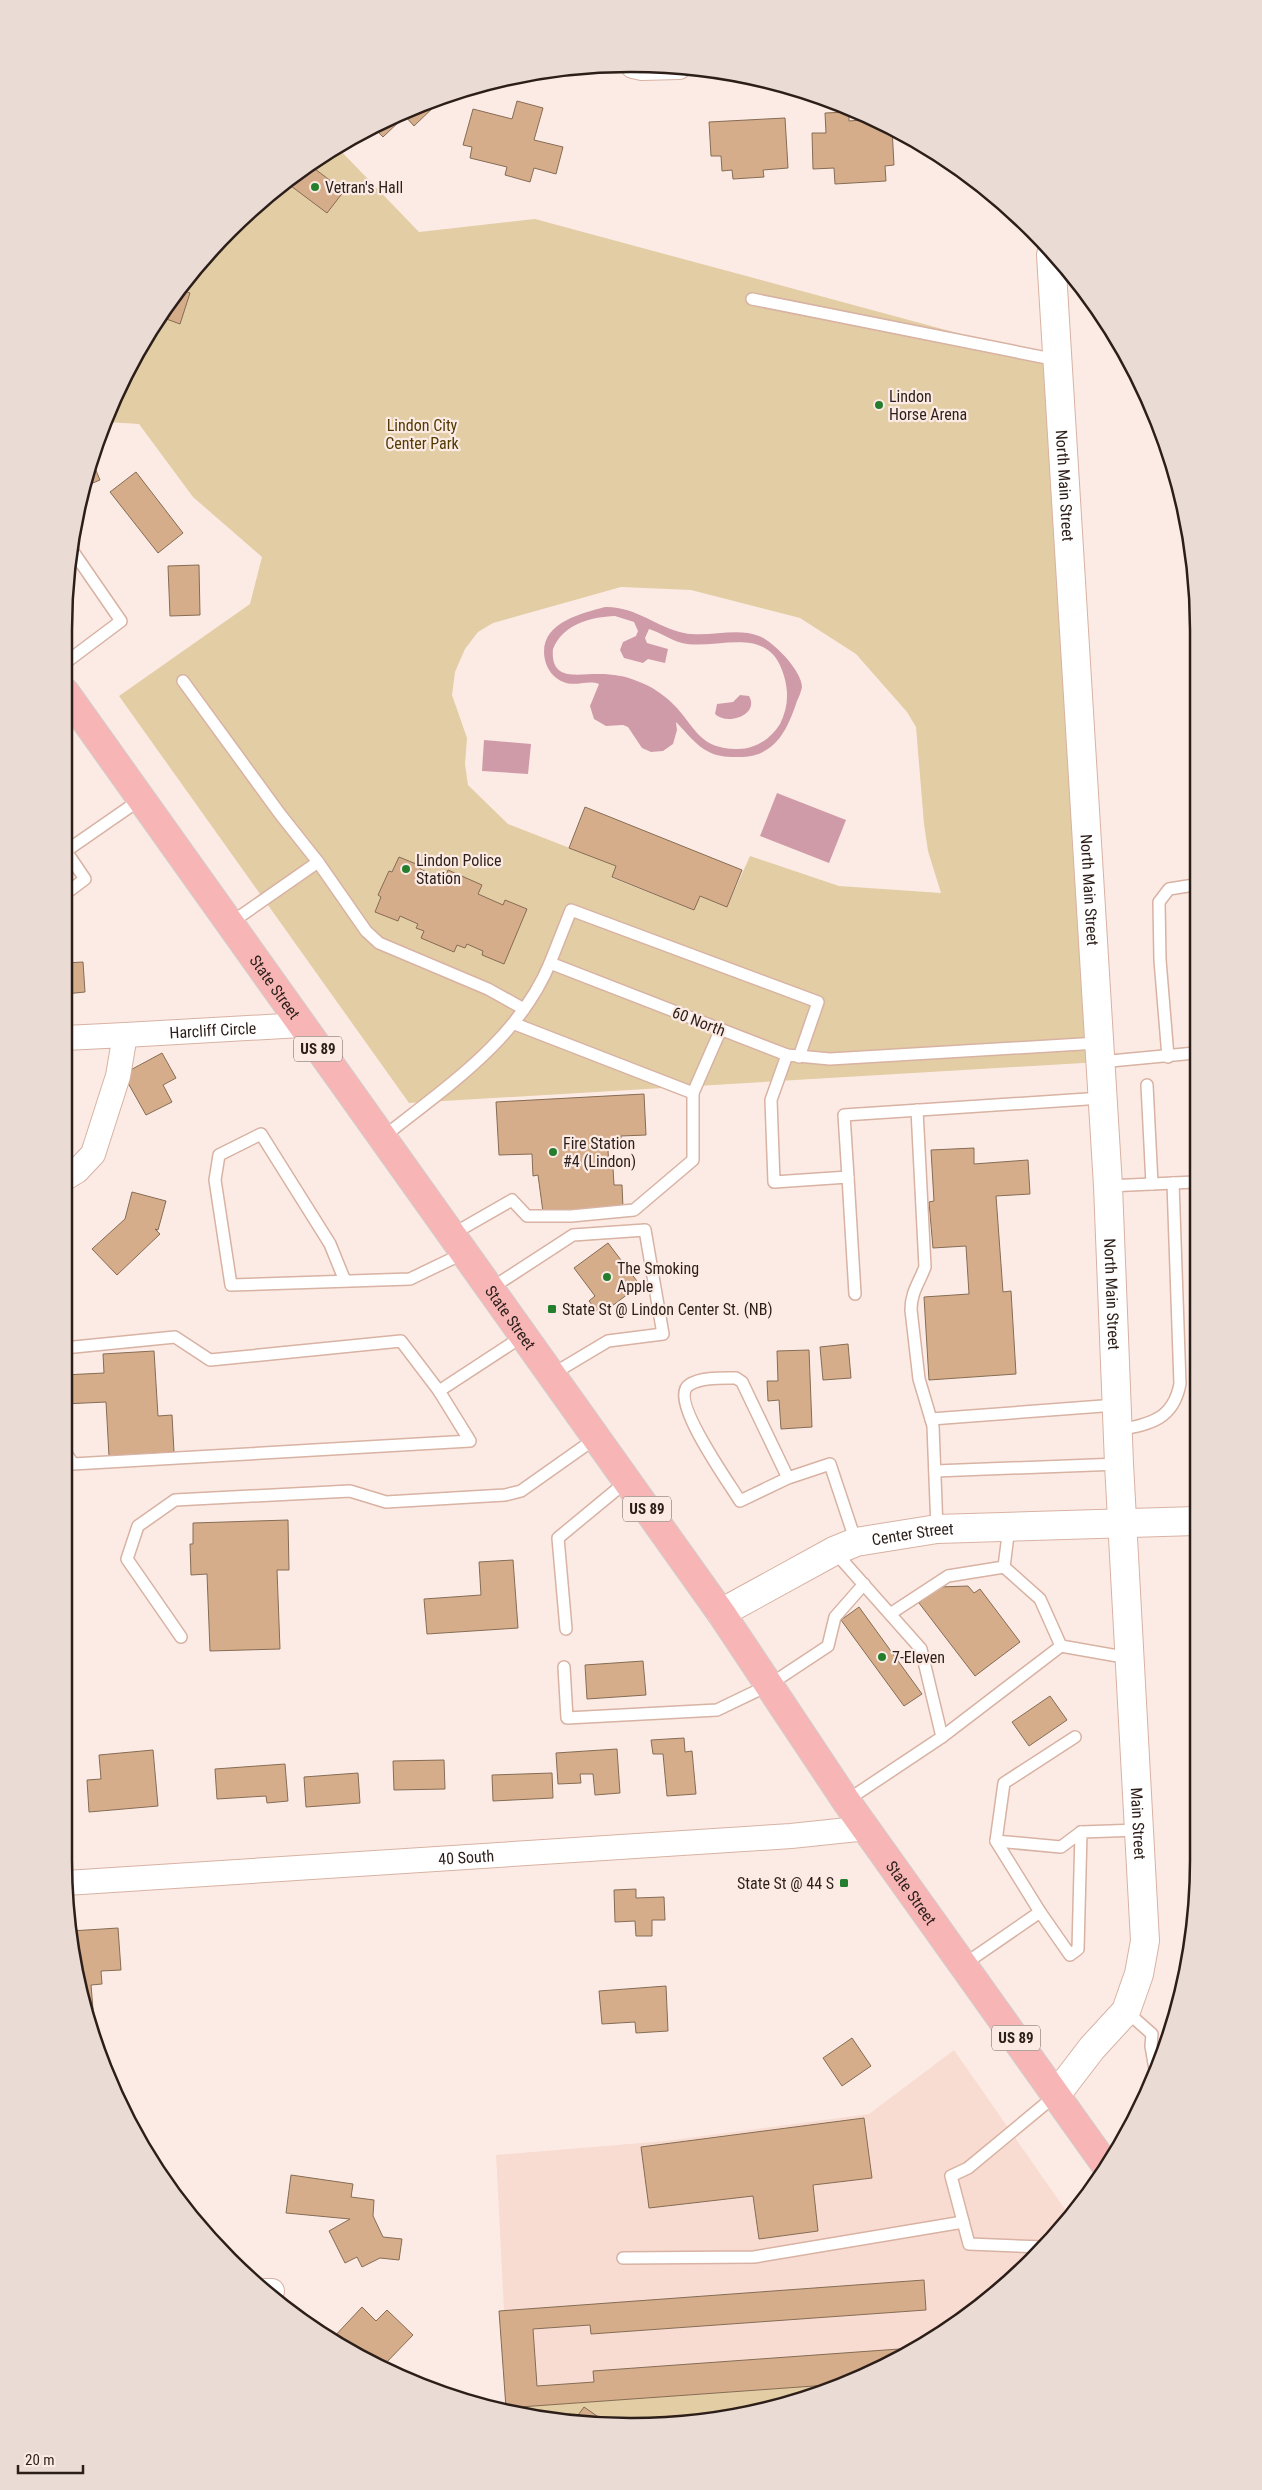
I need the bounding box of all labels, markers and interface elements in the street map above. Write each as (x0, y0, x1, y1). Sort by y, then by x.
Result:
place label: Vetran's Hall (325, 178, 403, 197)
marker: Vetran's Hall (309, 181, 321, 193)
place label: Lindon Horse Arena (889, 387, 967, 424)
marker: Lindon Horse Arena (873, 399, 885, 411)
park label: Lindon City Center Park (385, 416, 460, 453)
street label: North Main Street (1052, 429, 1078, 542)
street label: North Main Street (1076, 834, 1102, 946)
place label: Lindon Police Station (416, 851, 501, 888)
marker: Lindon Police Station (400, 863, 412, 875)
street label: State Street (245, 951, 304, 1023)
street label: 60 North (670, 1003, 728, 1040)
street label: Harcliff Circle (169, 1019, 257, 1042)
road number: US 89 (294, 1036, 342, 1062)
place label: Fire Station #4 (Lindon) (563, 1134, 636, 1171)
marker: Fire Station #4 (Lindon) (547, 1146, 559, 1158)
street label: North Main Street (1100, 1238, 1123, 1351)
place label: The Smoking Apple (617, 1259, 699, 1296)
marker: The Smoking Apple (601, 1271, 613, 1283)
street label: State Street (481, 1282, 540, 1354)
place label: State St @ Lindon Center St. (NB) (562, 1300, 773, 1319)
marker: State St @ Lindon Center St. (NB) (546, 1303, 558, 1315)
road number: US 89 (623, 1496, 671, 1522)
street label: Center Street (870, 1519, 954, 1549)
place label: 7-Eleven (892, 1648, 945, 1667)
marker: 7-Eleven (876, 1651, 888, 1663)
street label: Main Street (1127, 1787, 1150, 1860)
street label: 40 South (438, 1846, 495, 1869)
street label: State Street (882, 1857, 940, 1929)
place label: State St @ 44 S (737, 1874, 834, 1893)
marker: State St @ 44 S (838, 1877, 850, 1889)
road number: US 89 (992, 2026, 1040, 2050)
scale bar (18, 2442, 82, 2474)
text: 20 m (25, 2451, 55, 2469)

